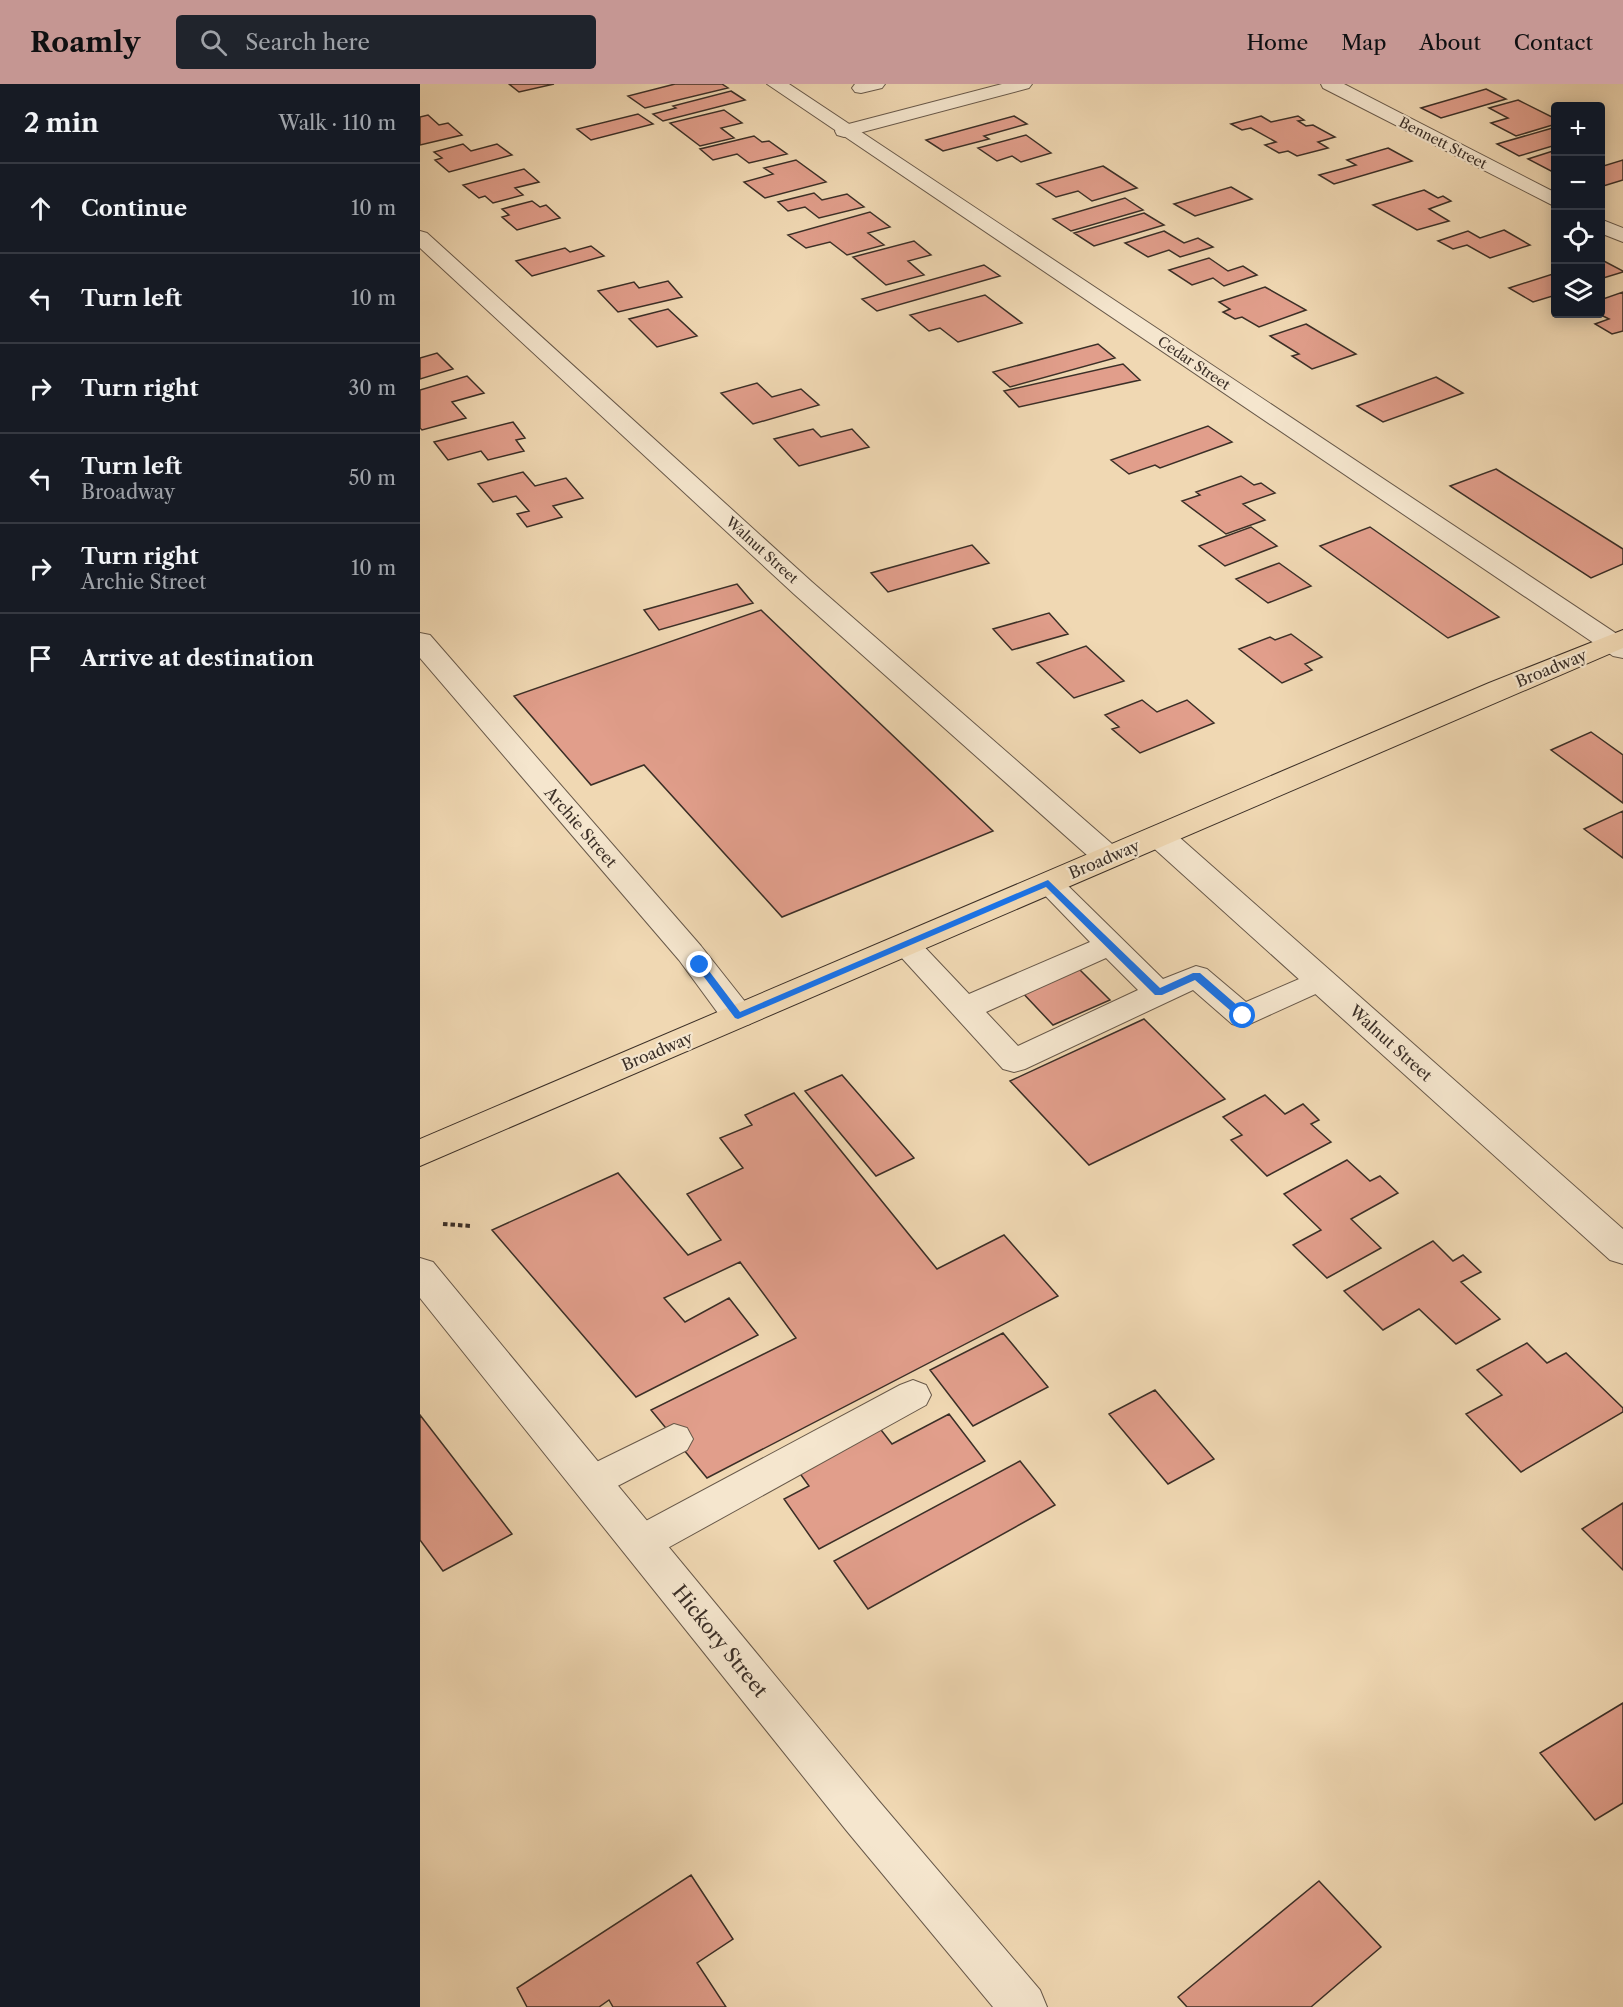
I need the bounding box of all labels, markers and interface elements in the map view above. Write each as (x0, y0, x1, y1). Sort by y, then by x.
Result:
search box (176, 15, 596, 69)
text: Roamly (30, 25, 140, 59)
icon: search (197, 26, 230, 59)
text: Search here (245, 29, 370, 56)
text: Home (1247, 30, 1308, 55)
text: Map (1341, 30, 1386, 55)
text: About (1419, 30, 1481, 55)
text: Contact (1514, 30, 1593, 55)
map controls (1551, 102, 1605, 318)
button: + (1551, 102, 1605, 156)
text: 2 min (24, 107, 99, 139)
text: Walk · 110 m (279, 111, 396, 135)
street label: Bennett Street (1396, 113, 1490, 173)
button: − (1551, 156, 1605, 210)
icon: ahead (24, 192, 57, 225)
text: Continue (81, 195, 187, 222)
text: 10 m (351, 196, 396, 220)
button: locate (1551, 210, 1605, 264)
button: layers (1551, 264, 1605, 318)
icon: left (24, 282, 57, 315)
text: Turn left (81, 285, 182, 312)
text: 10 m (351, 286, 396, 310)
street label: Cedar Street (1154, 332, 1234, 394)
icon: right (24, 372, 57, 405)
text: Turn right (81, 375, 199, 402)
text: 30 m (348, 376, 396, 400)
text: Turn left (81, 453, 182, 480)
icon: left (24, 462, 57, 495)
text: 50 m (349, 466, 396, 490)
text: Broadway (81, 480, 175, 504)
street label: Walnut Street (721, 512, 802, 587)
text: Turn right (81, 543, 199, 570)
icon: right (24, 552, 57, 585)
text: 10 m (351, 556, 396, 580)
text: Archie Street (81, 570, 206, 594)
icon: arrive (24, 642, 57, 675)
street label: Broadway (1512, 644, 1591, 691)
text: Arrive at destination (81, 645, 314, 672)
street label: Archie Street (540, 782, 622, 872)
street label: Broadway (1065, 835, 1144, 883)
route end (686, 951, 712, 977)
street label: Walnut Street (1345, 1000, 1437, 1086)
route start (1229, 1002, 1255, 1028)
street label: Broadway (618, 1027, 697, 1075)
street label: Hickory Street (667, 1580, 773, 1702)

